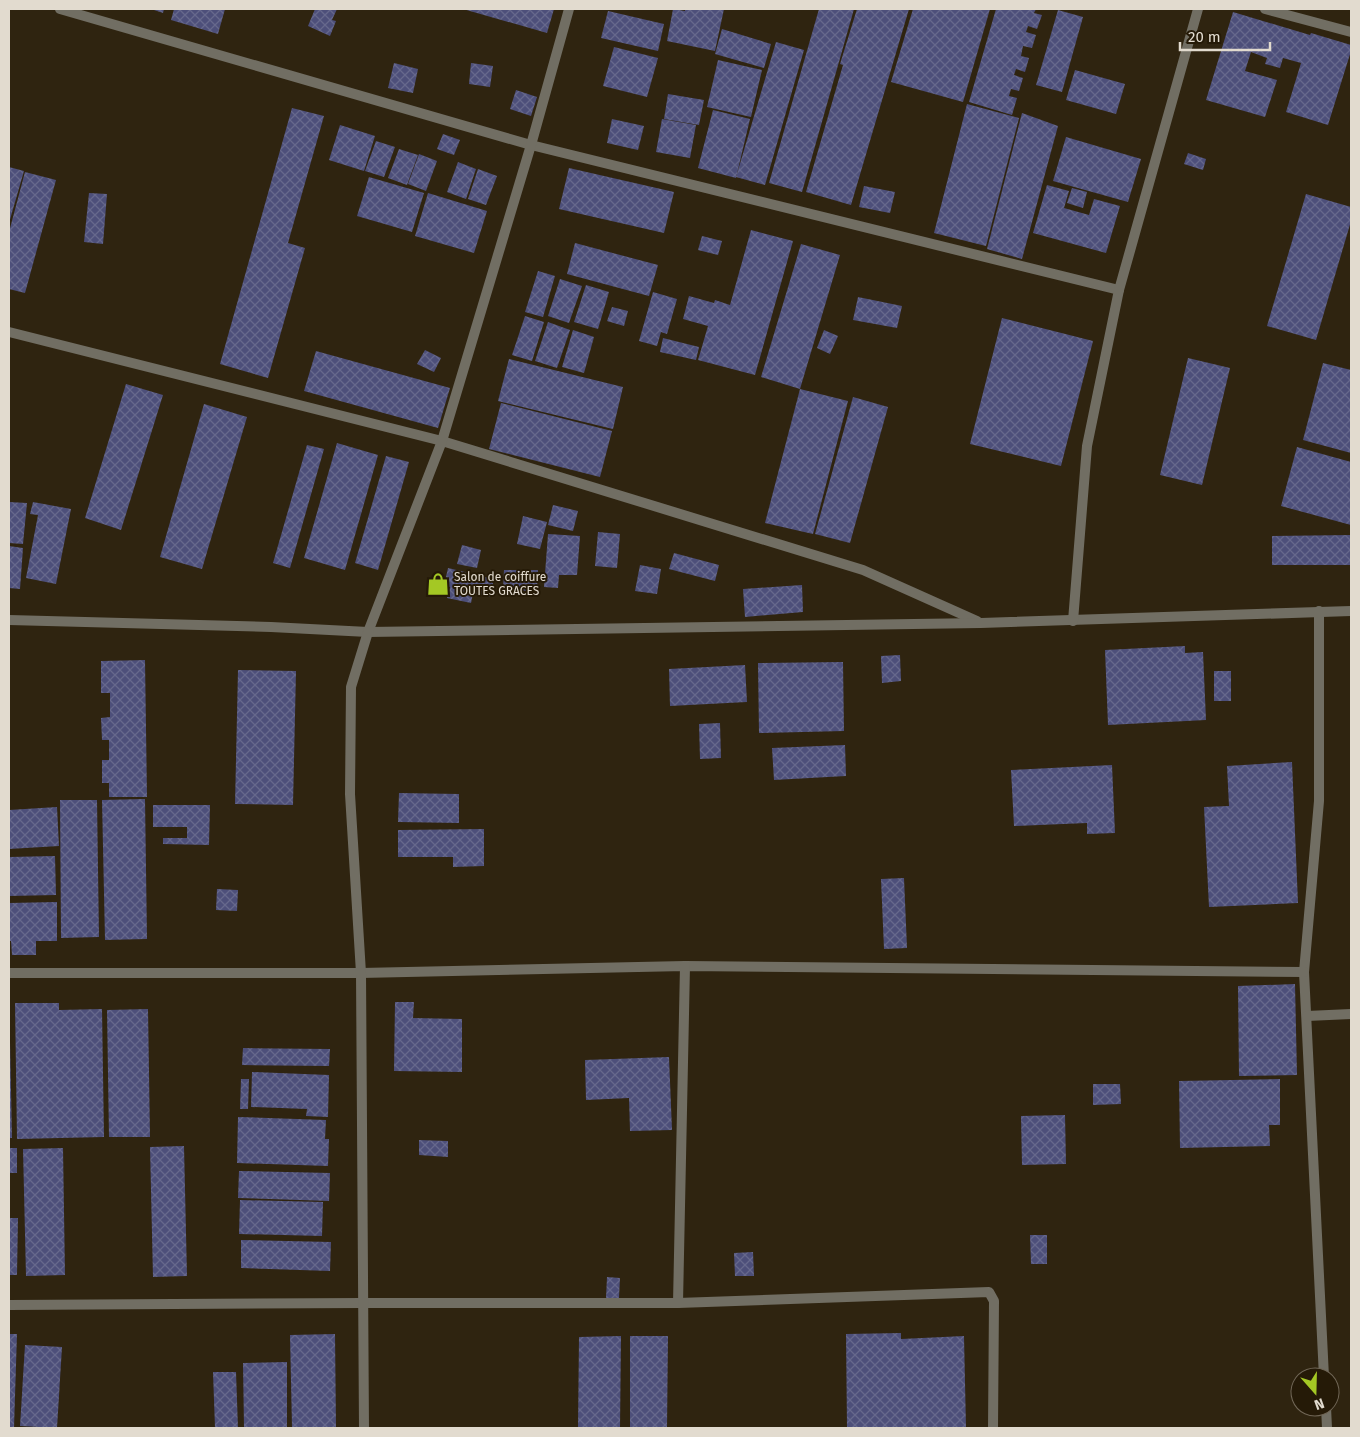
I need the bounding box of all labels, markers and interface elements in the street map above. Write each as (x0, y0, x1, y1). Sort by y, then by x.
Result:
scale bar (1180, 20, 1270, 52)
text: 20 m (1188, 28, 1221, 46)
place label: Salon de coiffure TOUTES GRACES (454, 570, 546, 598)
shop icon: Salon de coiffure TOUTES GRACES (425, 571, 451, 597)
north arrow (1290, 1367, 1340, 1417)
text: N (1312, 1394, 1327, 1413)

